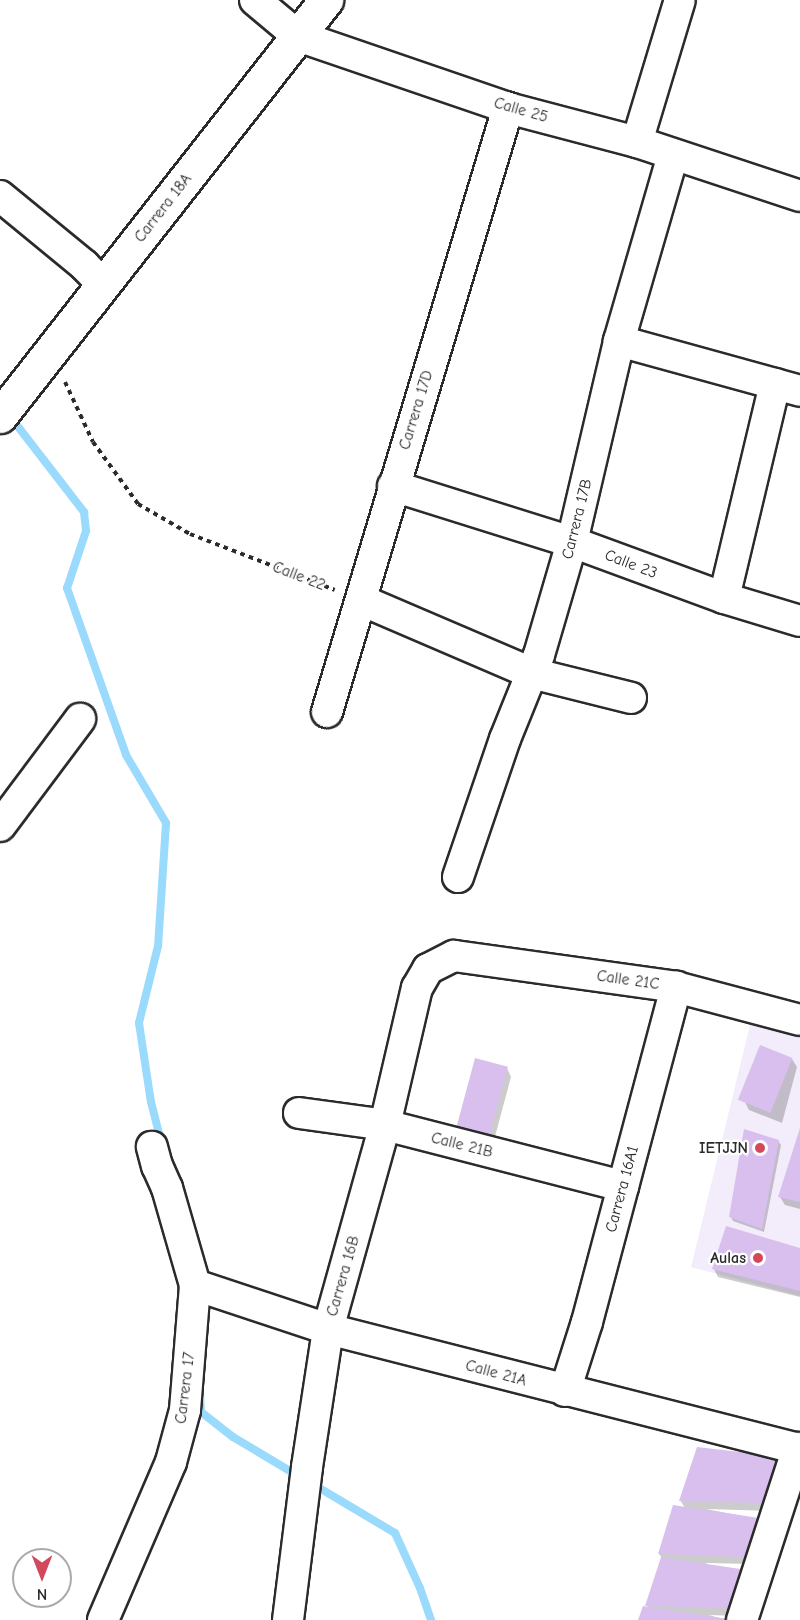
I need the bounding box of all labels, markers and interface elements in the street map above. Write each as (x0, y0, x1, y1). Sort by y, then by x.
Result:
street label: Calle 25 (492, 93, 550, 127)
street label: Carrera 18A (130, 170, 196, 246)
street label: Carrera 17D (395, 368, 437, 452)
street label: Carrera 17B (558, 477, 596, 561)
street label: Calle 23 (602, 545, 660, 583)
street label: Calle 22 (270, 557, 328, 595)
street label: Calle 21C (595, 966, 661, 994)
street label: Calle 21B (429, 1128, 495, 1162)
place label: IETJJN (699, 1138, 748, 1158)
marker: IETJJN (753, 1141, 767, 1155)
street label: Carrera 16A1 (601, 1144, 643, 1234)
street label: Carrera 16B (322, 1233, 364, 1319)
place label: Aulas (710, 1248, 746, 1268)
marker: Aulas (751, 1251, 765, 1265)
street label: Carrera 17 (171, 1351, 199, 1425)
street label: Calle 21A (463, 1356, 529, 1390)
north arrow (12, 1548, 72, 1608)
text: N (37, 1585, 47, 1603)

